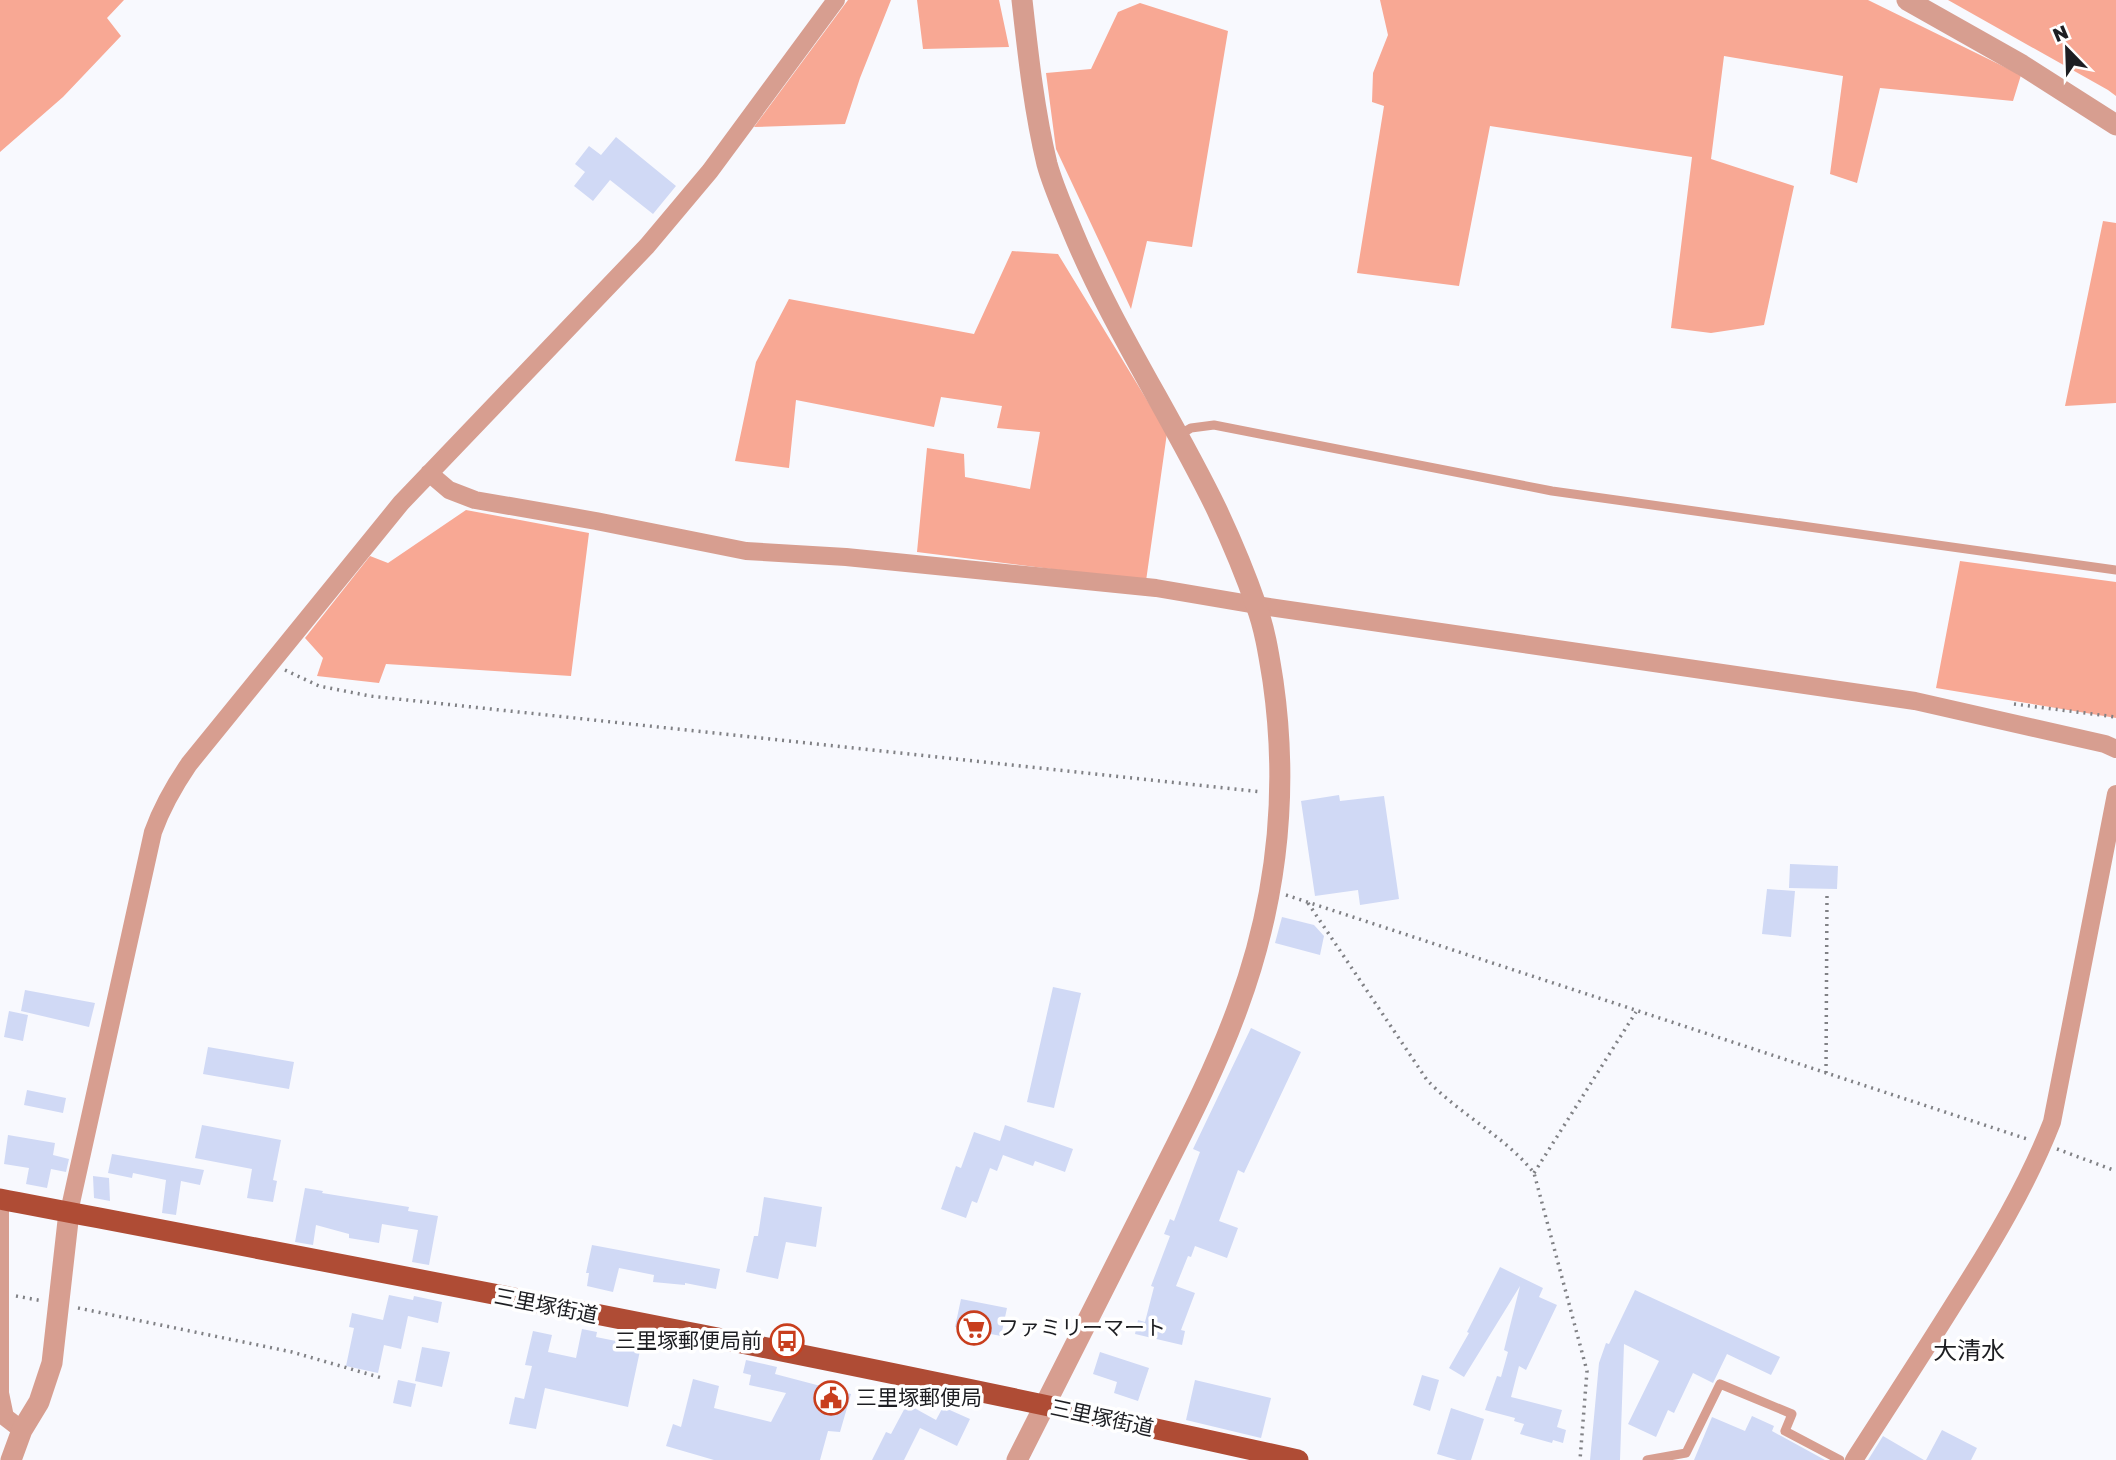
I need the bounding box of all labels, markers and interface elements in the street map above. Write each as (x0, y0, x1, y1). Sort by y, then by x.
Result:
north arrow (2032, 14, 2102, 84)
text: N (2049, 19, 2071, 46)
street label: 三里塚街道 (492, 1282, 600, 1328)
supermarket icon: ファミリーマート (955, 1309, 993, 1347)
place label: ファミリーマート (998, 1314, 1166, 1340)
bus stop icon: 三里塚郵便局前 (768, 1322, 806, 1360)
place label: 三里塚郵便局前 (615, 1327, 762, 1353)
district label: 大清水 (1933, 1335, 2005, 1364)
public building icon: 三里塚郵便局 (812, 1379, 850, 1417)
place label: 三里塚郵便局 (856, 1384, 982, 1410)
street label: 三里塚街道 (1048, 1393, 1156, 1441)

